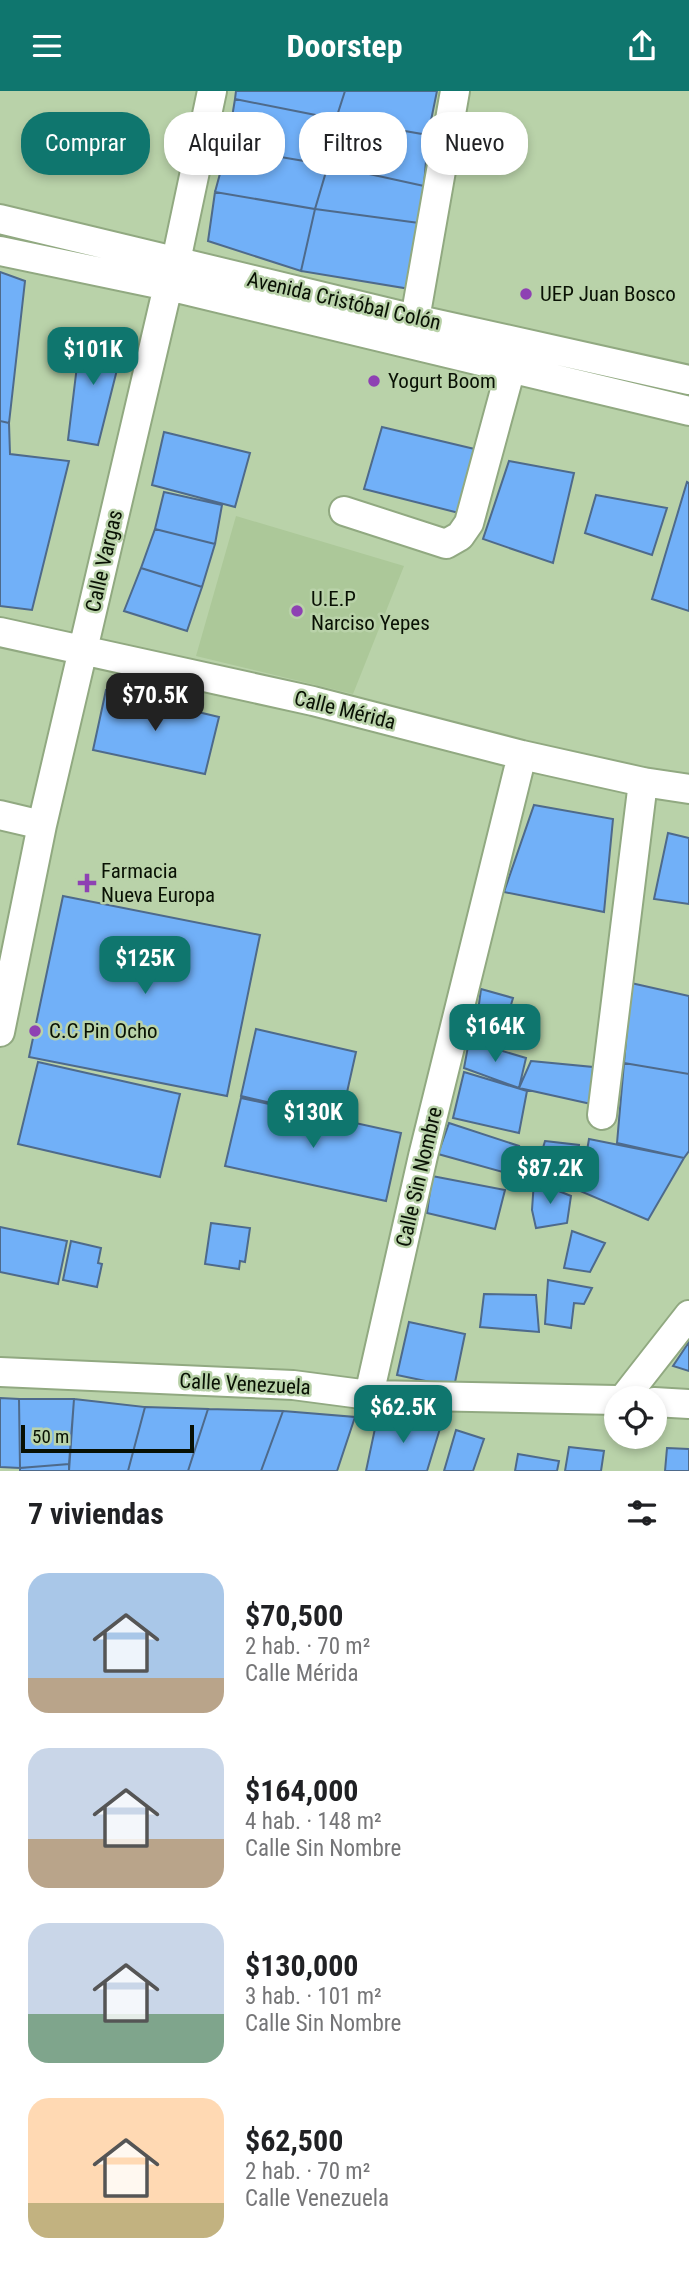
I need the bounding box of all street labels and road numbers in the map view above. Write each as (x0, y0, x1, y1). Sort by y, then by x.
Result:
street label: Avenida Cristóbal Colón (245, 267, 443, 335)
street label: Calle Vargas (81, 508, 127, 614)
street label: Calle Mérida (292, 686, 398, 734)
street label: Calle Sin Nombre (391, 1105, 447, 1249)
street label: Calle Venezuela (179, 1369, 311, 1399)

